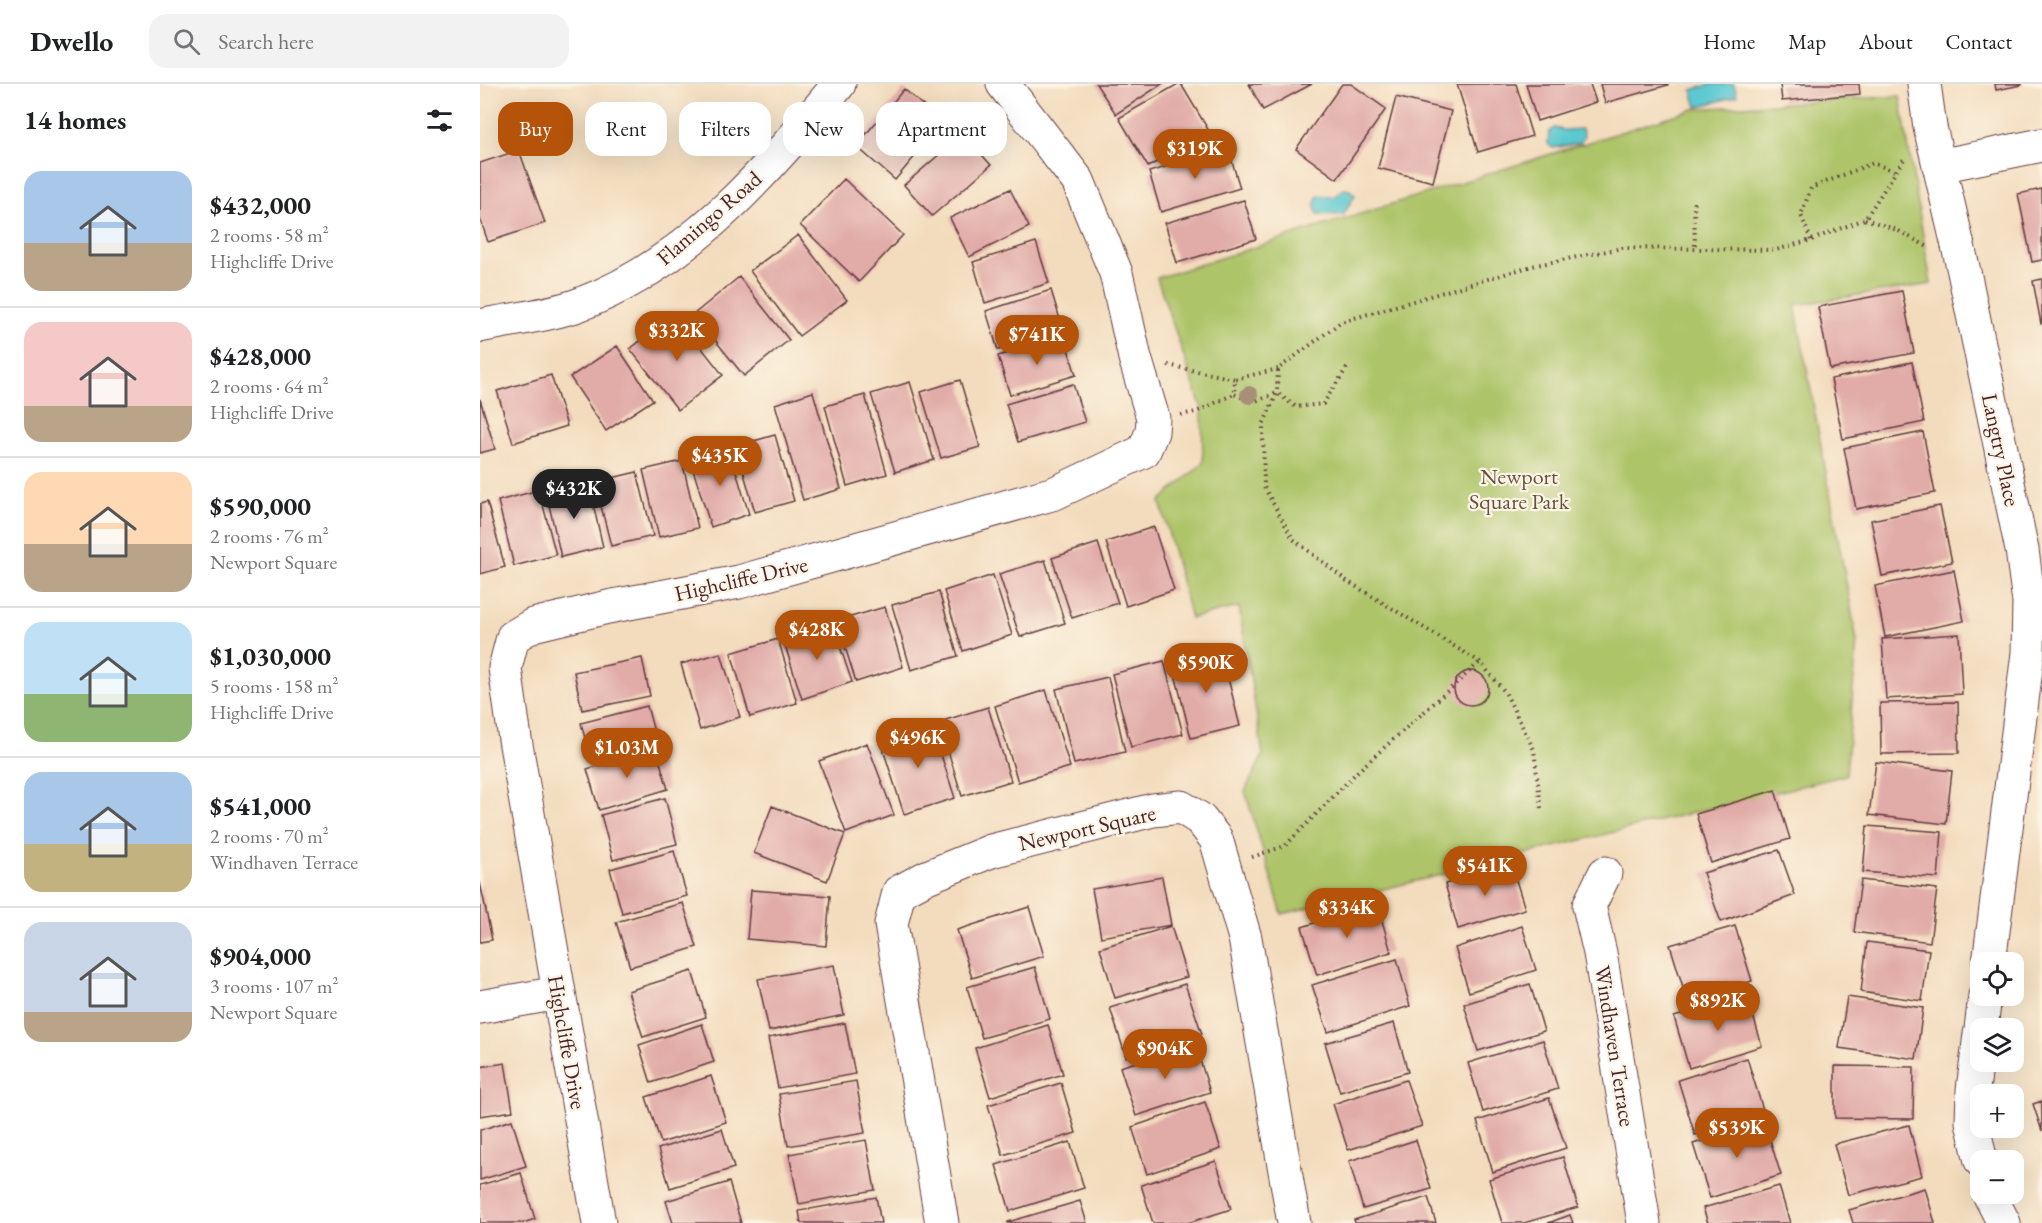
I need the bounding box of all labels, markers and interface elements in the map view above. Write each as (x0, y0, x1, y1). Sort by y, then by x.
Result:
search box (149, 14, 569, 68)
text: Dwello (30, 23, 113, 59)
icon: search (170, 25, 203, 58)
text: Search here (218, 27, 314, 56)
text: Home (1703, 28, 1755, 55)
text: Map (1788, 28, 1826, 55)
text: About (1859, 28, 1912, 55)
text: Contact (1945, 28, 2012, 55)
chip: Buy (498, 102, 573, 156)
chip: Rent (585, 102, 667, 156)
chip: Filters (679, 102, 771, 156)
chip: New (783, 102, 864, 156)
chip: Apartment (876, 102, 1007, 156)
text: 14 homes (24, 103, 126, 137)
icon: filters (423, 104, 456, 137)
pin: $319K (1153, 129, 1237, 180)
text: $319K (1167, 135, 1223, 161)
street label: Flamingo Road (650, 164, 768, 272)
text: $432,000 (210, 188, 311, 222)
icon: home (72, 195, 144, 267)
text: 2 rooms · 58 m² (210, 222, 329, 248)
text: Highcliffe Drive (210, 248, 333, 274)
pin: $332K (635, 311, 719, 362)
pin: $741K (995, 315, 1079, 366)
text: $332K (649, 317, 705, 343)
text: $741K (1009, 321, 1065, 347)
text: $428,000 (210, 339, 311, 373)
icon: home (72, 346, 144, 418)
text: 2 rooms · 64 m² (210, 373, 329, 399)
street label: Langtry Place (1975, 391, 2027, 509)
text: Highcliffe Drive (210, 399, 333, 425)
pin: $435K (678, 436, 762, 487)
text: $435K (692, 442, 748, 468)
park label: Newport Square Park (1469, 462, 1570, 516)
pin: $432K (532, 469, 616, 520)
text: $432K (546, 475, 602, 501)
text: $590,000 (210, 489, 311, 523)
icon: home (72, 496, 144, 568)
text: 2 rooms · 76 m² (210, 523, 329, 549)
text: Newport Square (210, 549, 337, 575)
street label: Highcliffe Drive (672, 550, 811, 608)
pin: $428K (775, 610, 859, 661)
text: $428K (789, 616, 845, 642)
text: $1,030,000 (210, 639, 331, 673)
pin: $590K (1164, 643, 1248, 694)
icon: home (72, 646, 144, 718)
text: $590K (1178, 649, 1234, 675)
text: 5 rooms · 158 m² (210, 673, 338, 699)
text: Highcliffe Drive (210, 699, 333, 725)
pin: $496K (876, 718, 960, 769)
text: $496K (890, 724, 946, 750)
pin: $1.03M (578, 728, 676, 779)
text: $1.03M (595, 734, 659, 760)
text: $541,000 (210, 789, 311, 823)
icon: home (72, 796, 144, 868)
street label: Newport Square (1016, 798, 1159, 858)
text: 2 rooms · 70 m² (210, 823, 329, 849)
pin: $541K (1443, 846, 1527, 897)
text: Windhaven Terrace (210, 849, 358, 875)
text: $541K (1457, 852, 1513, 878)
pin: $334K (1305, 888, 1389, 939)
text: $334K (1319, 894, 1375, 920)
text: $904,000 (210, 939, 311, 973)
icon: home (72, 946, 144, 1018)
map controls (1970, 952, 2024, 1204)
button: locate (1970, 952, 2024, 1006)
street label: Windhaven Terrace (1588, 963, 1642, 1129)
text: 3 rooms · 107 m² (210, 973, 338, 999)
street label: Highcliffe Drive (541, 973, 593, 1112)
pin: $892K (1676, 981, 1760, 1032)
text: $892K (1690, 987, 1746, 1013)
text: Newport Square (210, 999, 337, 1025)
button: layers (1970, 1018, 2024, 1072)
pin: $904K (1123, 1029, 1207, 1080)
text: $904K (1137, 1035, 1193, 1061)
button: + (1970, 1084, 2024, 1138)
pin: $539K (1695, 1108, 1779, 1159)
text: $539K (1709, 1114, 1765, 1140)
button: − (1970, 1150, 2024, 1204)

